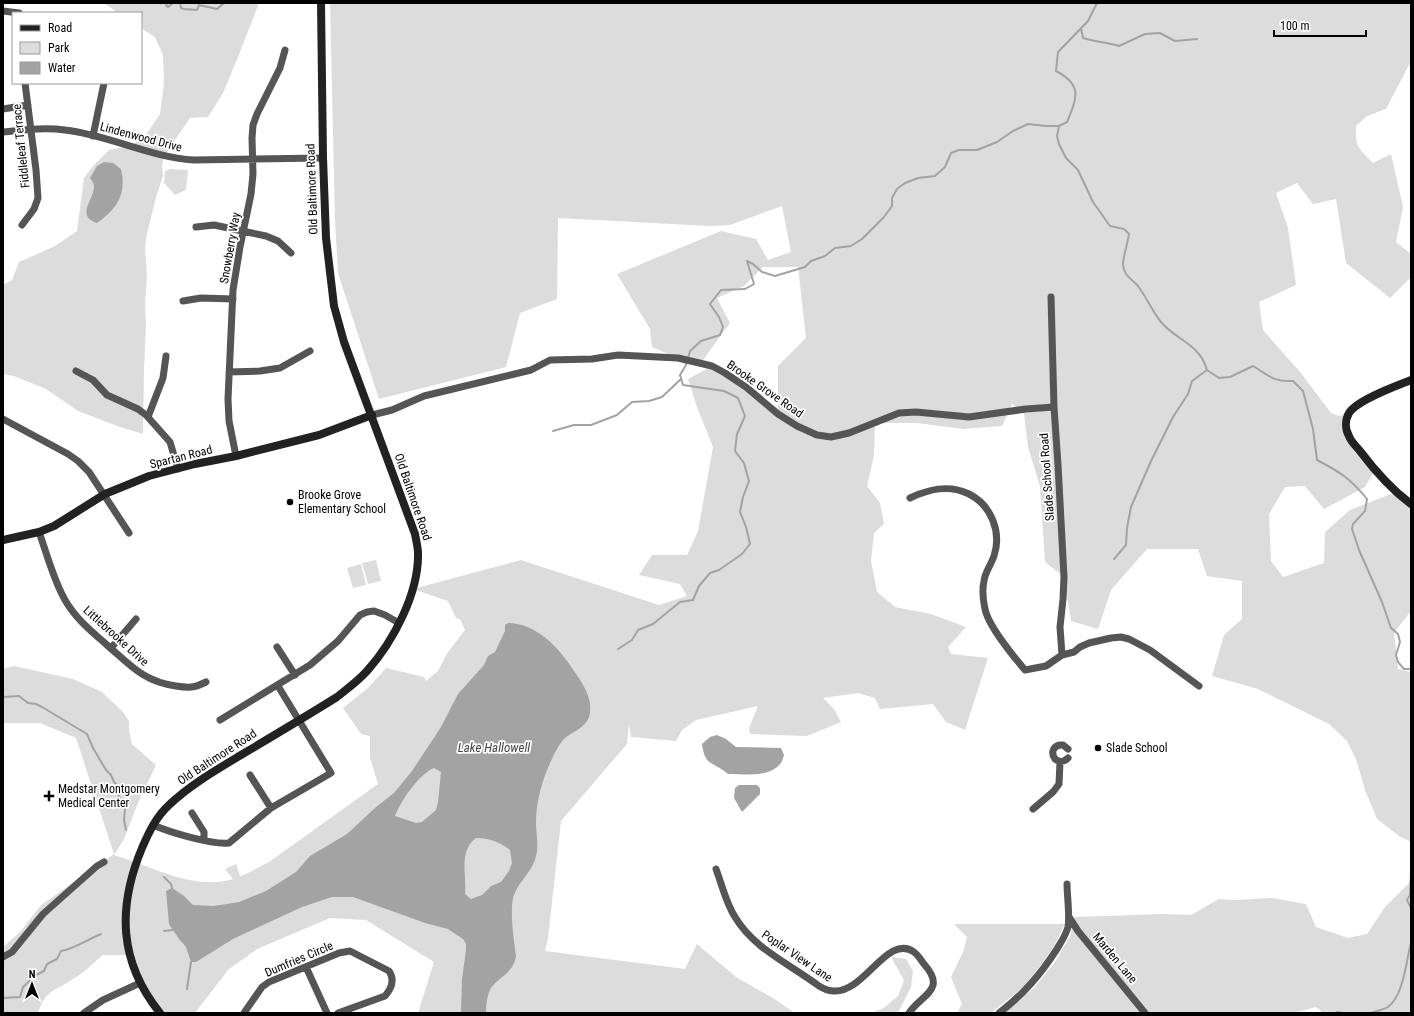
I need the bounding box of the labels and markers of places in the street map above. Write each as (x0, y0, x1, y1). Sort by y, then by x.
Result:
place label: Brooke Grove Elementary School (298, 488, 386, 516)
marker: Brooke Grove Elementary School (285, 497, 295, 507)
place label: Slade School (1106, 741, 1167, 755)
marker: Slade School (1093, 743, 1103, 753)
place label: Medstar Montgomery Medical Center (58, 782, 160, 810)
marker: Medstar Montgomery Medical Center (43, 790, 55, 802)

